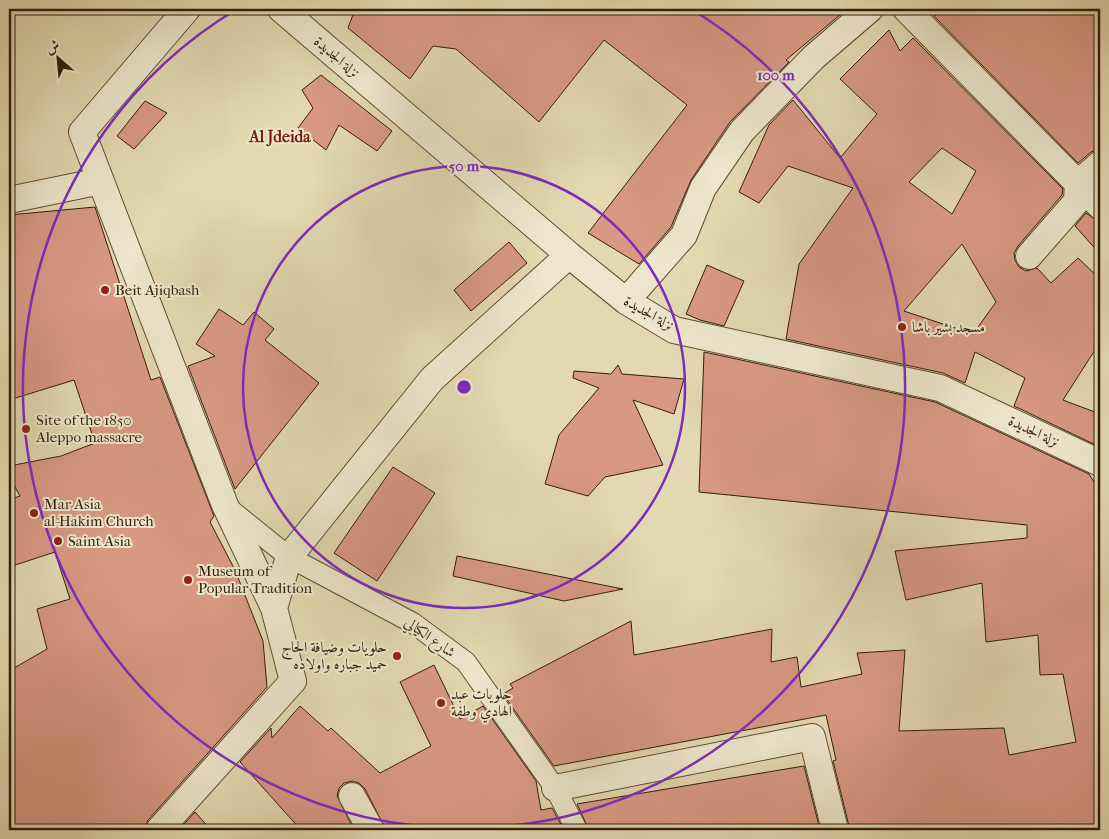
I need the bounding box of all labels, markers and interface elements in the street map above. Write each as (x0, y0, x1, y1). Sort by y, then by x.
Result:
north arrow (32, 32, 82, 82)
street label: نزلة الجديدة (310, 32, 364, 82)
text: ش (42, 36, 62, 58)
text: 100 m (757, 66, 795, 84)
district label: Al Jdeida (248, 127, 311, 147)
text: 50 m (449, 157, 480, 175)
place label: Beit Ajiqbash (115, 281, 200, 299)
marker: Beit Ajiqbash (99, 284, 111, 296)
street label: نزلة الجديدة (621, 292, 677, 334)
place label: مسجد بشير باشا (912, 318, 985, 336)
marker: مسجد بشير باشا (896, 321, 908, 333)
centre of rings (455, 378, 473, 396)
place label: Site of the 1850 Aleppo massacre (35, 411, 143, 446)
street label: نزلة الجديدة (1005, 411, 1063, 451)
marker: Site of the 1850 Aleppo massacre (20, 423, 32, 435)
place label: Mar Asia al-Hakim Church (44, 495, 154, 530)
marker: Mar Asia al-Hakim Church (28, 507, 40, 519)
place label: Saint Asia (68, 532, 132, 550)
marker: Saint Asia (52, 535, 64, 547)
place label: Museum of Popular Tradition (198, 562, 313, 597)
marker: Museum of Popular Tradition (182, 574, 194, 586)
street label: شارع الكيالي (399, 613, 459, 664)
place label: حلويات وضيافة الحاج حميد جباره واولاده (281, 638, 387, 673)
marker: حلويات وضيافة الحاج حميد جباره واولاده (391, 650, 403, 662)
place label: حلويات عبد الهادي وطفة (451, 685, 512, 723)
marker: حلويات عبد الهادي وطفة (435, 697, 447, 709)

